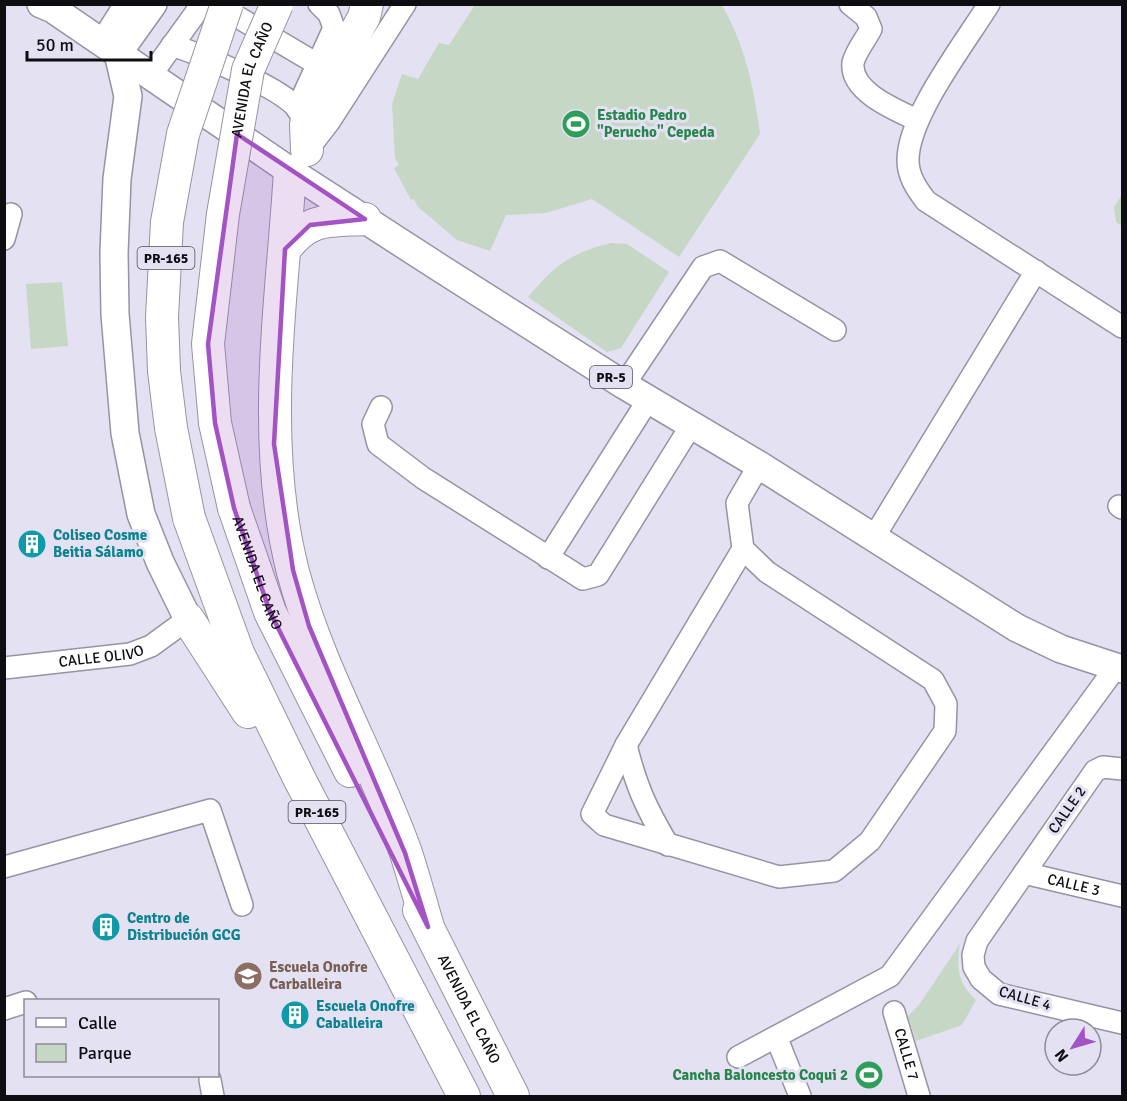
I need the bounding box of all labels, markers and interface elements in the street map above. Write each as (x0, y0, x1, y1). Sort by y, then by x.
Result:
street label: AVENIDA EL CAÑO (227, 19, 277, 139)
scale bar (27, 24, 152, 62)
text: 50 m (36, 34, 74, 56)
place label: Estadio Pedro "Perucho" Cepeda (597, 106, 715, 141)
sports icon: Estadio Pedro "Perucho" Cepeda (560, 108, 592, 140)
road number: PR-165 (138, 247, 195, 269)
road number: PR-5 (590, 366, 632, 388)
street label: AVENIDA EL CAÑO (228, 514, 287, 633)
place label: Coliseo Cosme Beitia Sálamo (53, 526, 147, 561)
building icon: Coliseo Cosme Beitia Sálamo (16, 528, 48, 560)
street label: CALLE OLIVO (58, 641, 146, 671)
street label: CALLE 2 (1044, 783, 1090, 837)
road number: PR-165 (288, 801, 346, 823)
street label: CALLE 3 (1046, 870, 1102, 900)
place label: Centro de Distribución GCG (127, 909, 241, 944)
building icon: Centro de Distribución GCG (90, 911, 122, 943)
street label: AVENIDA EL CAÑO (434, 951, 504, 1067)
place label: Escuela Onofre Carballeira (269, 958, 368, 993)
school or university icon: Escuela Onofre Carballeira (232, 960, 264, 992)
street label: CALLE 4 (997, 982, 1053, 1014)
place label: Escuela Onofre Caballeira (316, 997, 415, 1032)
legend (24, 999, 219, 1077)
building icon: Escuela Onofre Caballeira (279, 999, 311, 1031)
text: Calle (78, 1012, 117, 1034)
north arrow (1043, 1017, 1103, 1077)
street label: CALLE 7 (890, 1026, 923, 1082)
text: Parque (78, 1042, 132, 1064)
text: N (1050, 1045, 1073, 1066)
sports icon: Cancha Baloncesto Coqui 2 (853, 1059, 885, 1091)
place label: Cancha Baloncesto Coqui 2 (672, 1066, 848, 1084)

